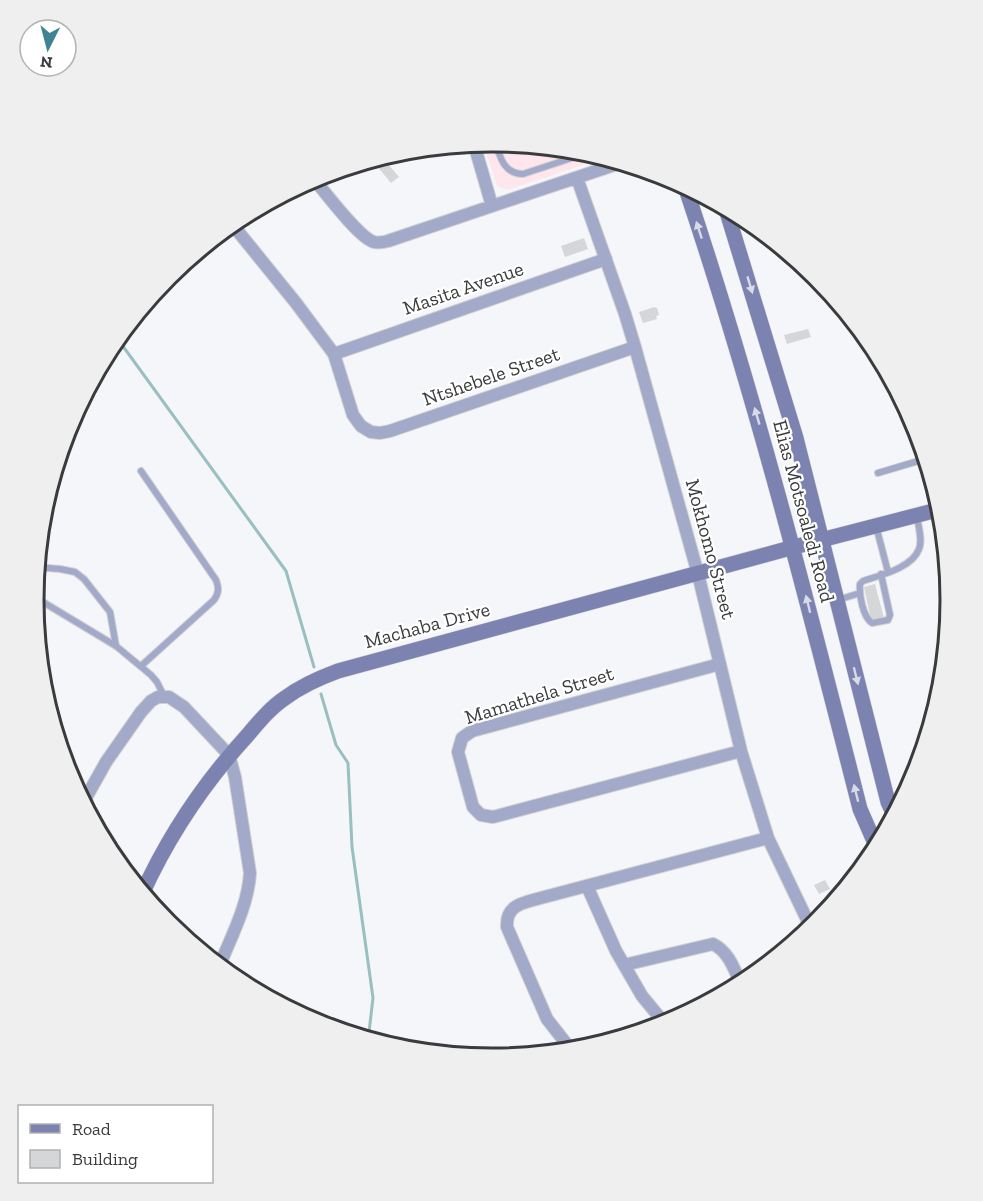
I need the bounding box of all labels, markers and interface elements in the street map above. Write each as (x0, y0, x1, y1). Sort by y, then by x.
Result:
north arrow (18, 18, 78, 78)
text: N (39, 52, 54, 73)
one-way arrow (694, 221, 703, 239)
street label: Masita Avenue (400, 256, 526, 320)
one-way arrow (746, 276, 755, 294)
street label: Ntshebele Street (419, 341, 563, 411)
one-way arrow (752, 407, 761, 425)
street label: Elias Motsoaledi Road (768, 417, 840, 605)
street label: Mokhomo Street (681, 476, 741, 622)
one-way arrow (803, 595, 813, 613)
street label: Machaba Drive (362, 597, 492, 653)
street label: Mamathela Street (462, 661, 617, 729)
one-way arrow (851, 666, 861, 685)
one-way arrow (850, 784, 860, 802)
legend (18, 1105, 213, 1183)
text: Road (72, 1118, 111, 1140)
text: Building (72, 1148, 138, 1170)

